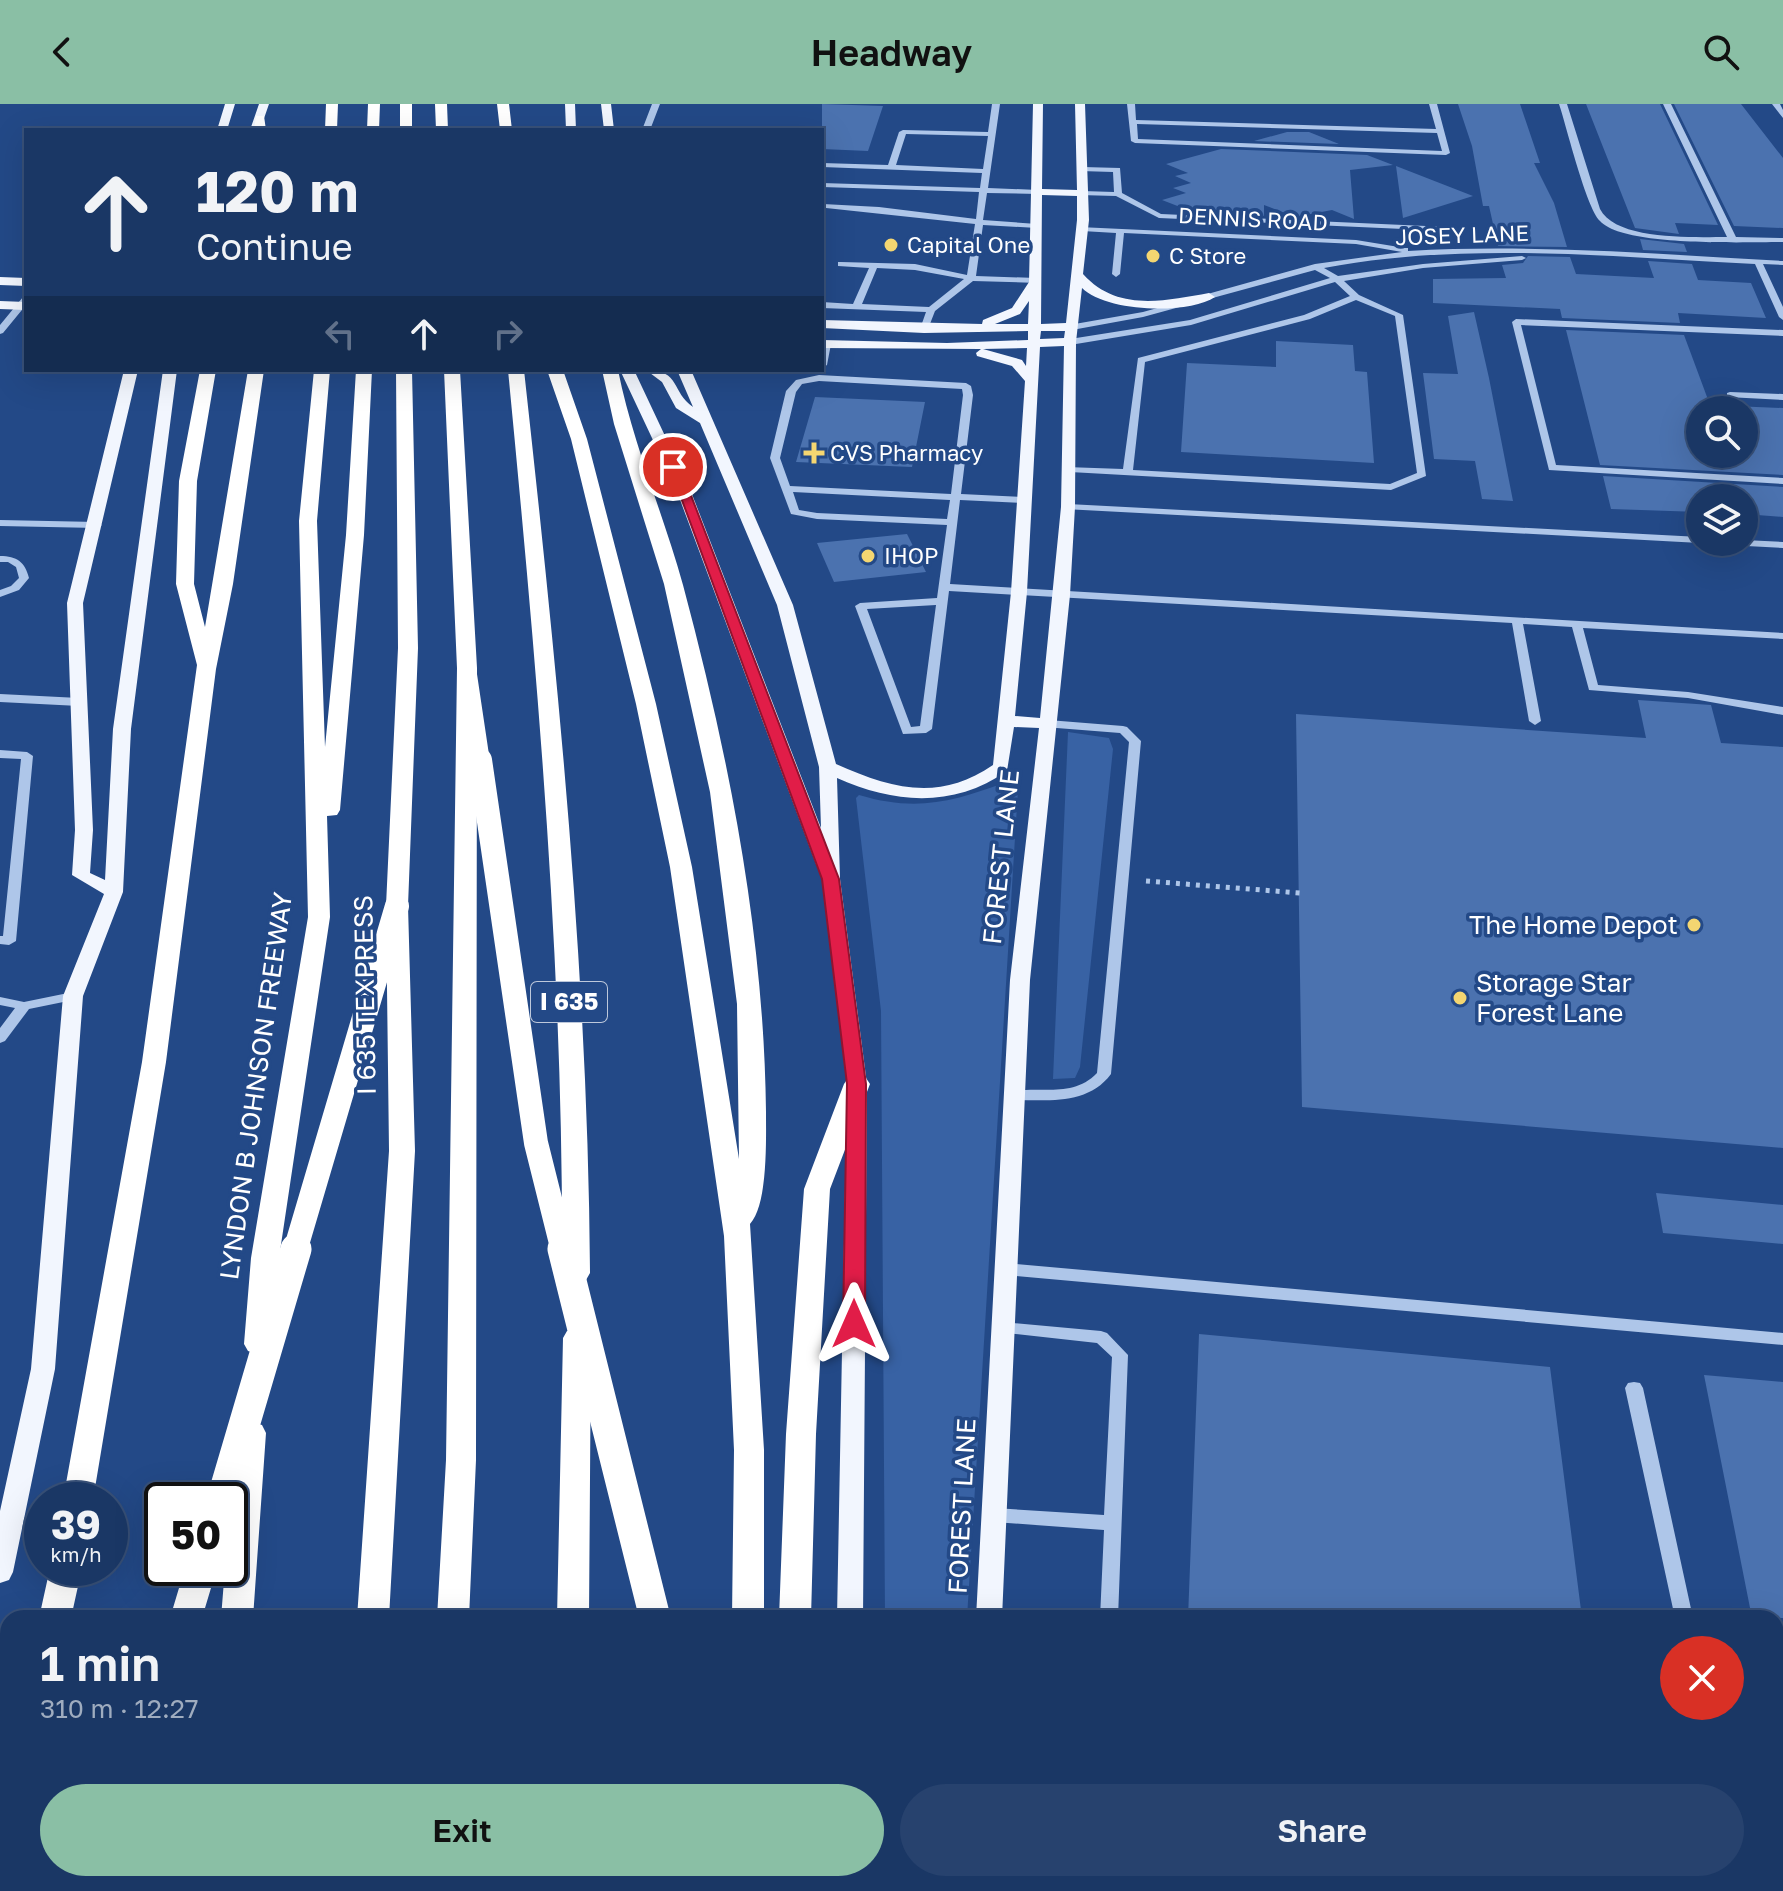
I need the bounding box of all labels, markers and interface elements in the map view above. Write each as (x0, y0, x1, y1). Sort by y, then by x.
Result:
icon: back (40, 30, 84, 74)
icon: search (1699, 30, 1743, 74)
text: Headway (811, 31, 972, 74)
text: 120 m (196, 157, 358, 224)
icon: ahead (64, 160, 168, 264)
street label: DENNIS ROAD (1178, 201, 1328, 236)
street label: JOSEY LANE (1395, 219, 1529, 250)
text: Continue (196, 225, 353, 268)
place label: Capital One (907, 231, 1030, 258)
marker: Capital One (882, 236, 900, 254)
place label: C Store (1169, 242, 1246, 269)
marker: C Store (1144, 247, 1162, 265)
icon: left (318, 312, 362, 356)
icon: ahead (402, 312, 446, 356)
icon: right (486, 312, 530, 356)
map controls (1686, 396, 1758, 556)
button: search (1686, 396, 1758, 468)
pin (639, 433, 707, 501)
place label: CVS Pharmacy (830, 439, 983, 466)
marker: CVS Pharmacy (805, 444, 823, 462)
icon: arrive (651, 445, 695, 489)
button: layers (1686, 484, 1758, 556)
place label: IHOP (884, 542, 938, 569)
marker: IHOP (859, 547, 877, 565)
street label: FOREST LANE (976, 768, 1025, 946)
street label: LYNDON B JOHNSON FREEWAY (213, 890, 298, 1282)
street label: I 635 TEXPRESS (347, 895, 382, 1095)
place label: The Home Depot (1469, 909, 1678, 940)
marker: The Home Depot (1685, 916, 1703, 934)
place label: Storage Star Forest Lane (1476, 967, 1632, 1028)
road number: I 635 (531, 982, 607, 1022)
marker: Storage Star Forest Lane (1451, 989, 1469, 1007)
position arrow (812, 1282, 896, 1366)
street label: FOREST LANE (941, 1417, 982, 1595)
speed limit sign: 50 (144, 1482, 248, 1586)
text: 39 (51, 1500, 101, 1548)
text: km/h (51, 1542, 101, 1566)
text: 1 min (40, 1634, 160, 1692)
button: close (1660, 1636, 1744, 1720)
text: 310 m · 12:27 (40, 1693, 199, 1724)
button: Exit (40, 1784, 884, 1876)
button: Share (900, 1784, 1744, 1876)

